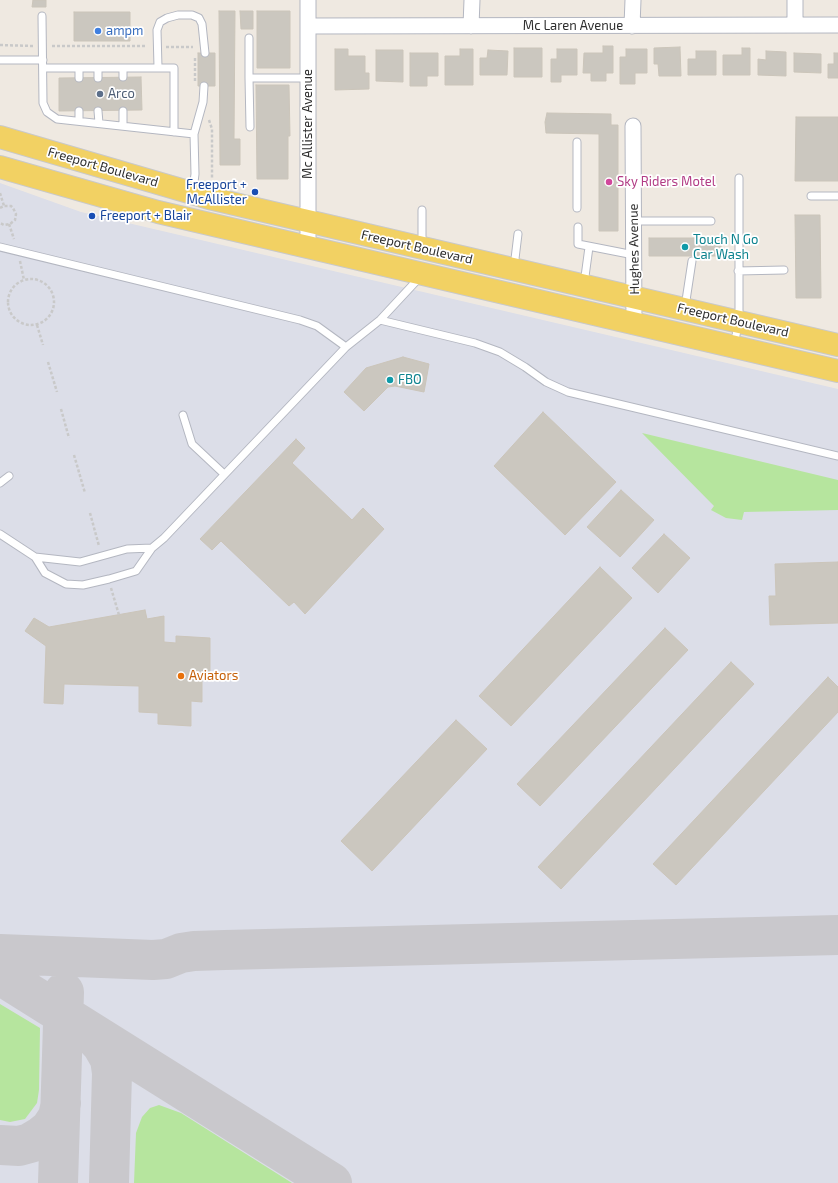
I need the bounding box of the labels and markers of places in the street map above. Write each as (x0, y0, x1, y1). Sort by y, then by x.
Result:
place label: ampm (106, 23, 143, 39)
marker: ampm (93, 26, 103, 36)
place label: Arco (108, 86, 135, 102)
marker: Arco (95, 89, 105, 99)
place label: Sky Riders Motel (617, 174, 716, 190)
place label: Freeport + McAllister (186, 177, 247, 208)
marker: Sky Riders Motel (604, 177, 614, 187)
marker: Freeport + McAllister (250, 187, 260, 197)
place label: Freeport + Blair (100, 208, 191, 224)
marker: Freeport + Blair (87, 211, 97, 221)
place label: Touch N Go Car Wash (693, 232, 758, 263)
marker: Touch N Go Car Wash (680, 242, 690, 252)
place label: FBO (398, 372, 422, 388)
marker: FBO (385, 375, 395, 385)
place label: Aviators (189, 668, 238, 684)
marker: Aviators (176, 671, 186, 681)

